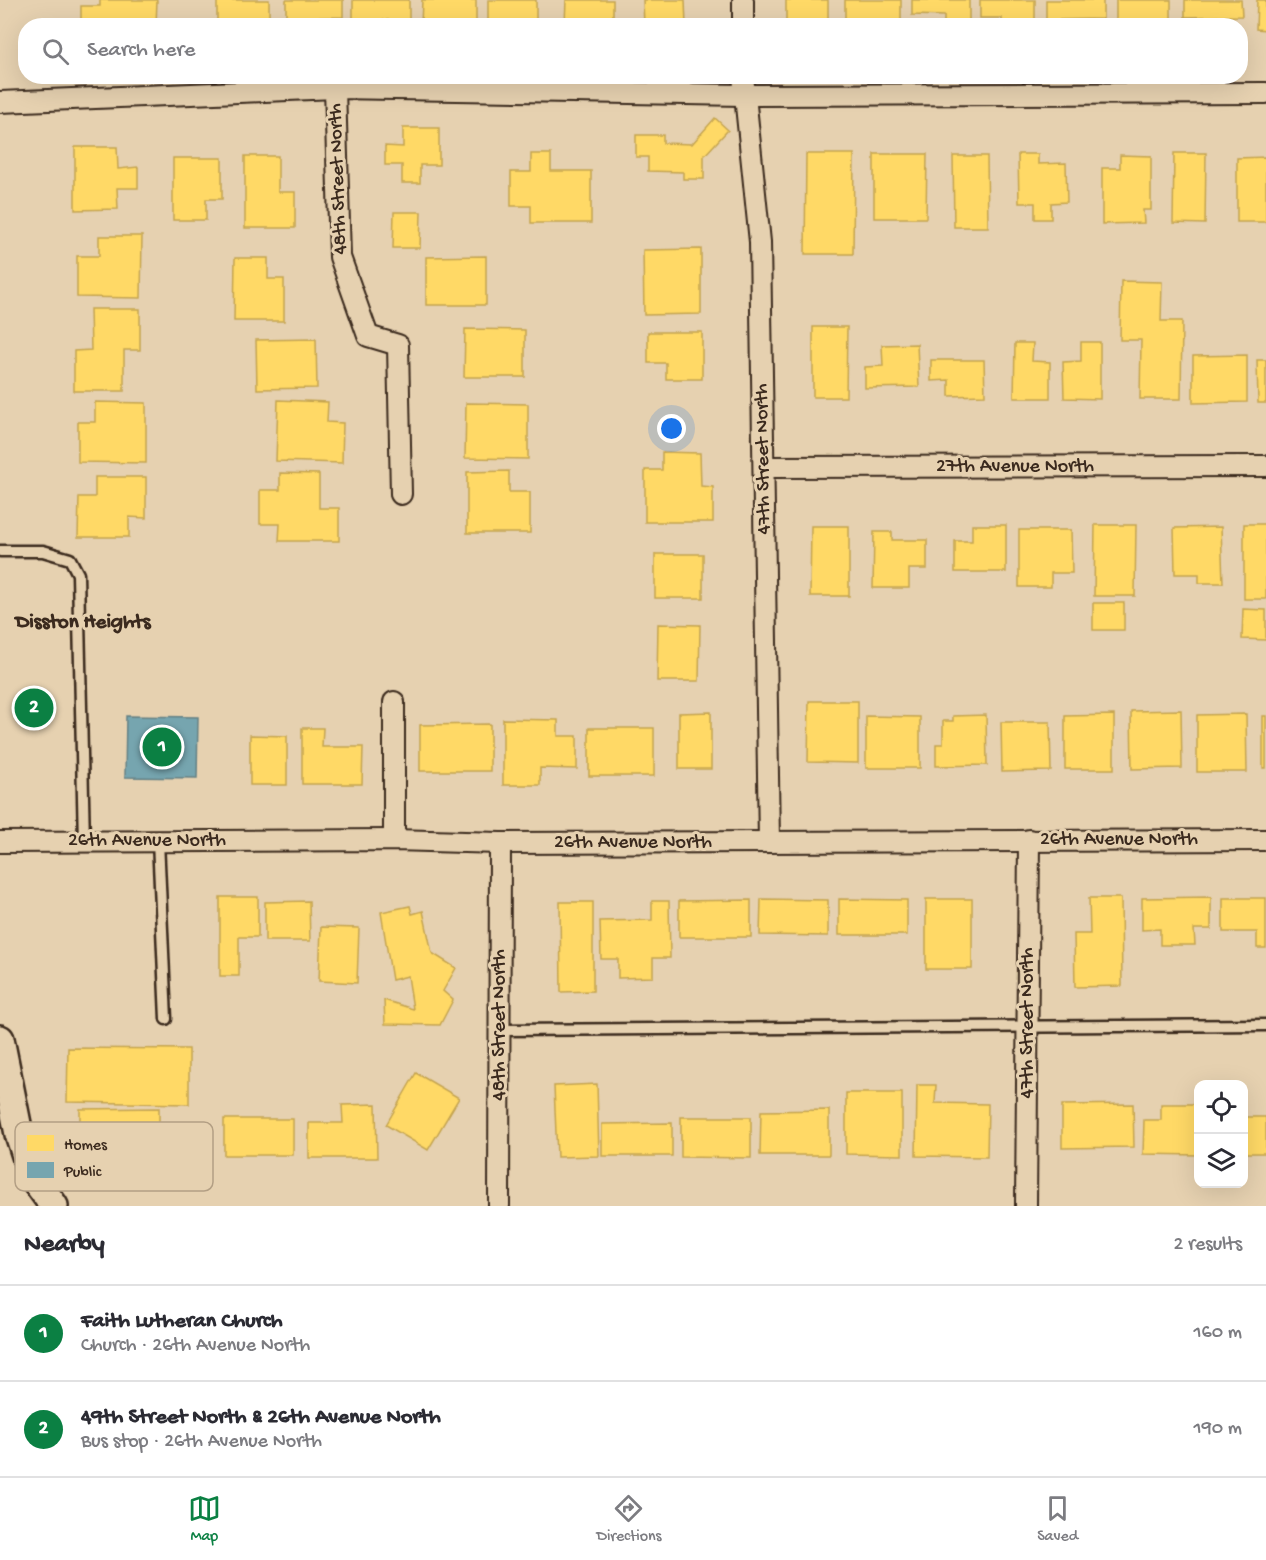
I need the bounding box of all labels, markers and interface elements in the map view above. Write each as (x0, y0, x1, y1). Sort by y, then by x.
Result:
search box (18, 18, 1248, 84)
icon: search (39, 35, 72, 68)
text: Search here (87, 38, 195, 64)
street label: 48th Street North (325, 103, 353, 255)
street label: 47th Street North (751, 383, 777, 535)
your location (657, 414, 686, 443)
street label: 27th Avenue North (936, 456, 1094, 479)
district label: Disston Heights (13, 611, 152, 636)
pin: 2 (15, 686, 54, 730)
pin: 1 (142, 724, 182, 770)
street label: 26th Avenue North (1040, 829, 1198, 852)
street label: 26th Avenue North (68, 830, 226, 853)
street label: 26th Avenue North (554, 832, 712, 855)
street label: 47th Street North (1017, 947, 1040, 1099)
street label: 48th Street North (489, 949, 512, 1101)
map controls (1194, 1080, 1248, 1188)
button: locate (1194, 1080, 1248, 1134)
legend (15, 1122, 213, 1191)
button: layers (1194, 1134, 1248, 1188)
text: Homes (64, 1137, 108, 1156)
text: Public (63, 1164, 102, 1183)
text: Nearby (24, 1230, 105, 1261)
text: 2 results (1173, 1234, 1242, 1257)
text: Faith Lutheran Church (81, 1309, 283, 1335)
text: 1 (39, 1322, 48, 1345)
text: 160 m (1193, 1322, 1242, 1345)
text: Church · 26th Avenue North (81, 1335, 310, 1358)
text: 49th Street North & 26th Avenue North (81, 1405, 441, 1431)
text: 2 (39, 1418, 48, 1441)
text: 190 m (1194, 1418, 1242, 1441)
text: Bus stop · 26th Avenue North (81, 1431, 322, 1454)
tab: Map (188, 1492, 221, 1547)
tab: Directions (596, 1492, 662, 1547)
tab: Saved (1037, 1492, 1078, 1547)

